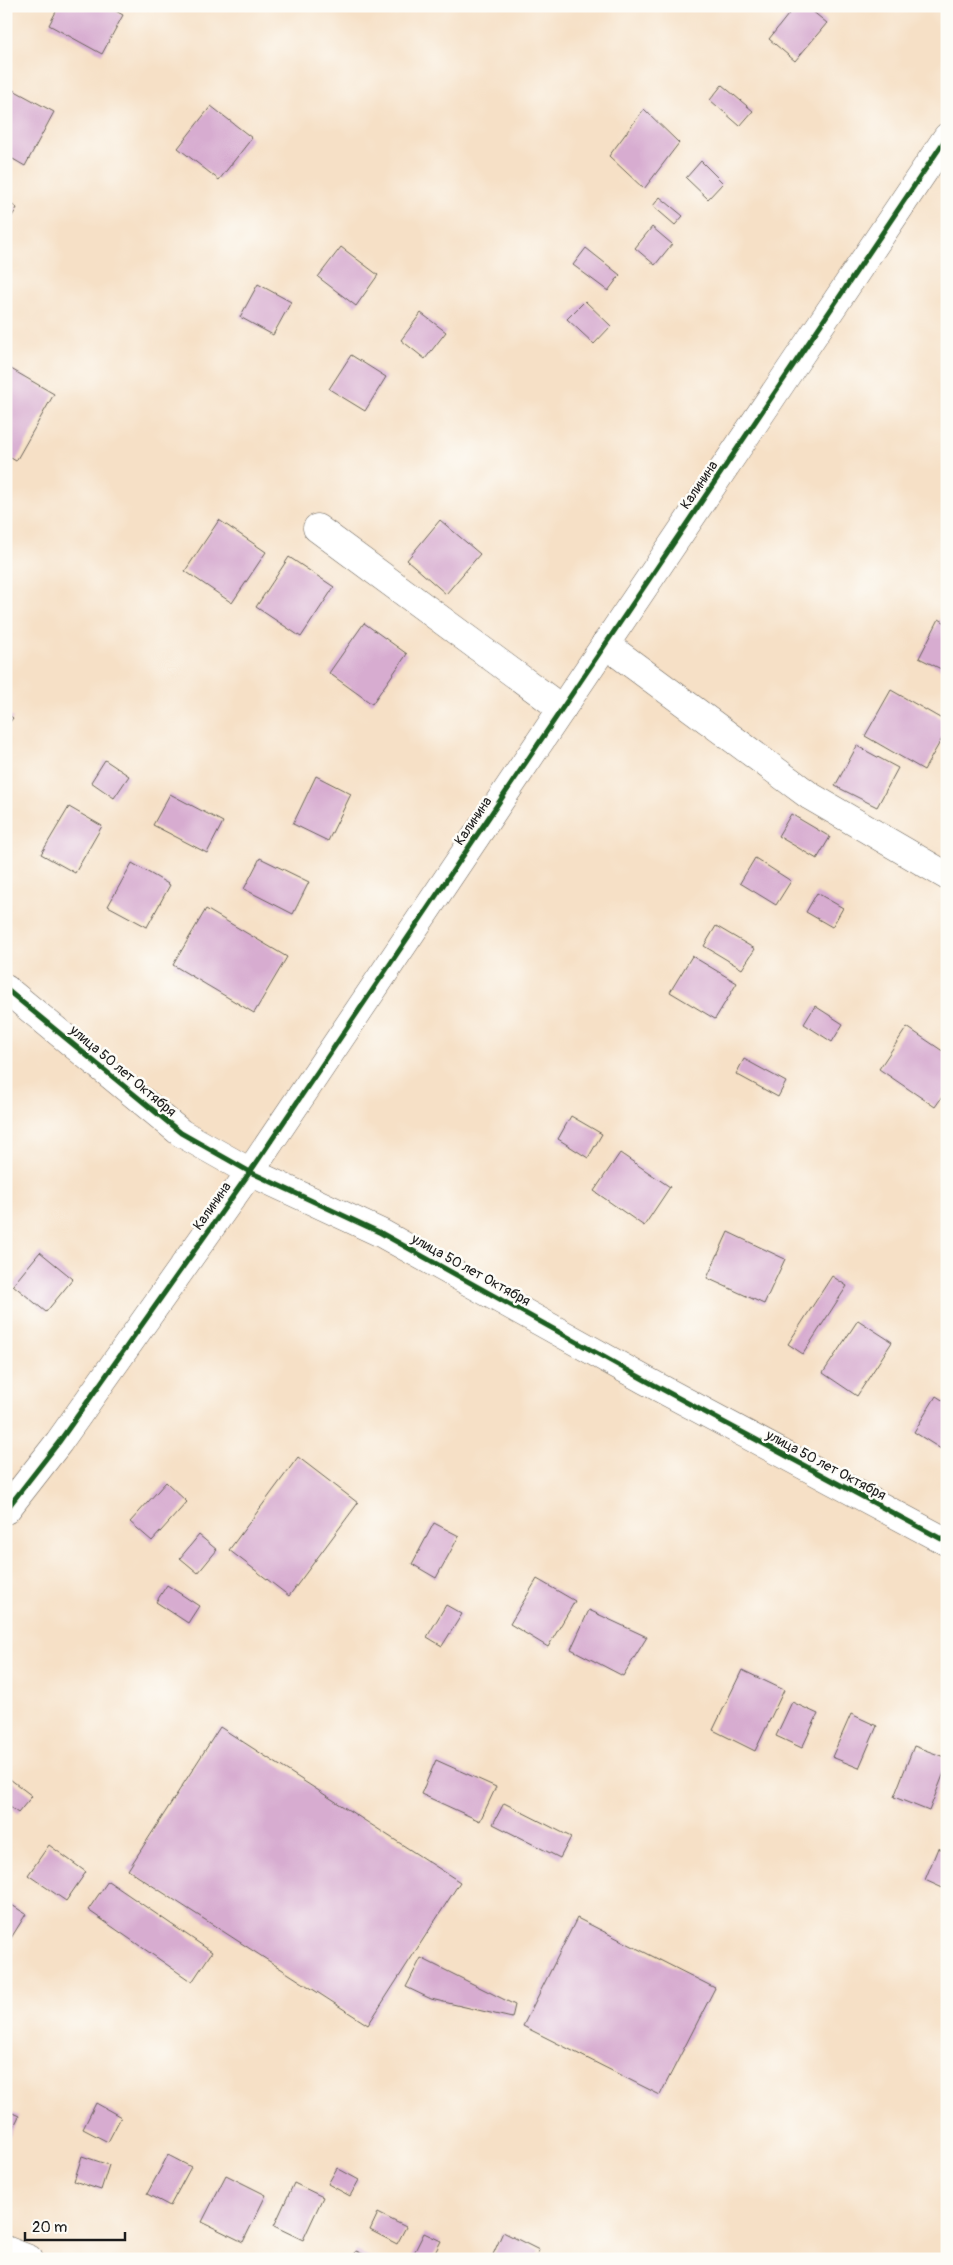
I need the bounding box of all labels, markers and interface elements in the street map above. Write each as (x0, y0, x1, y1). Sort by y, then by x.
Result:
street label: Калинина (677, 458, 721, 512)
street label: Калинина (451, 794, 495, 848)
street label: улица 50 лет Октября (66, 1021, 180, 1120)
street label: Калинина (189, 1179, 235, 1233)
street label: улица 50 лет Октября (408, 1230, 533, 1310)
street label: улица 50 лет Октября (762, 1426, 889, 1504)
scale bar (25, 2210, 125, 2242)
text: 20 m (32, 2218, 67, 2237)

